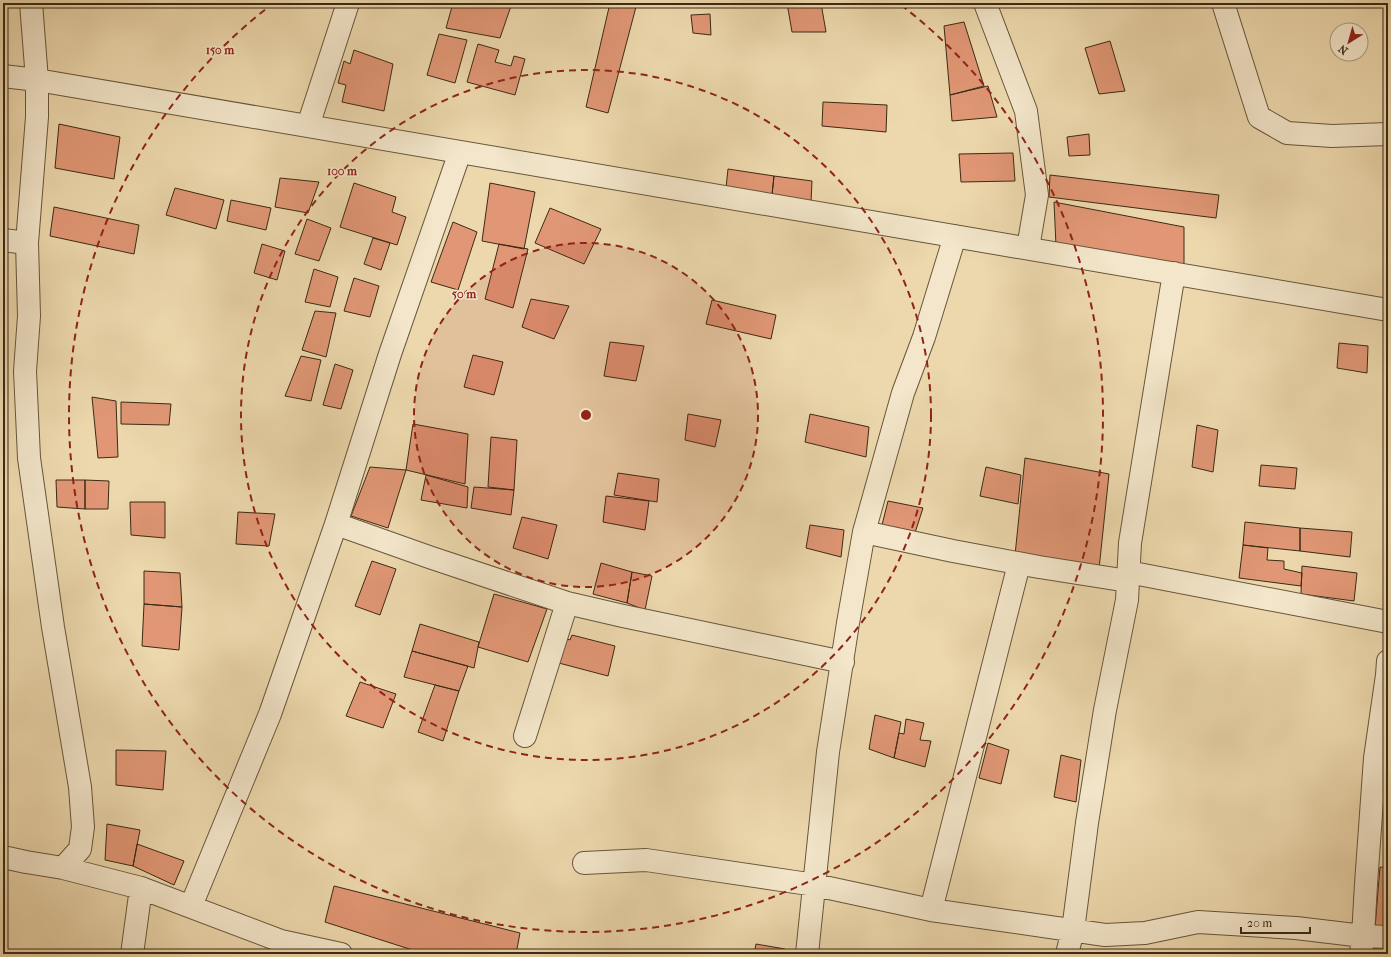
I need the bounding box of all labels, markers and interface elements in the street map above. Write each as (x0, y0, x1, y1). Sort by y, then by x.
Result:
north arrow (1329, 22, 1369, 62)
text: N (1336, 41, 1351, 57)
text: 150 m (206, 43, 235, 57)
text: 100 m (327, 164, 358, 178)
text: 50 m (452, 287, 477, 301)
centre of rings (579, 408, 593, 422)
scale bar (1241, 909, 1310, 935)
text: 20 m (1247, 916, 1272, 930)

